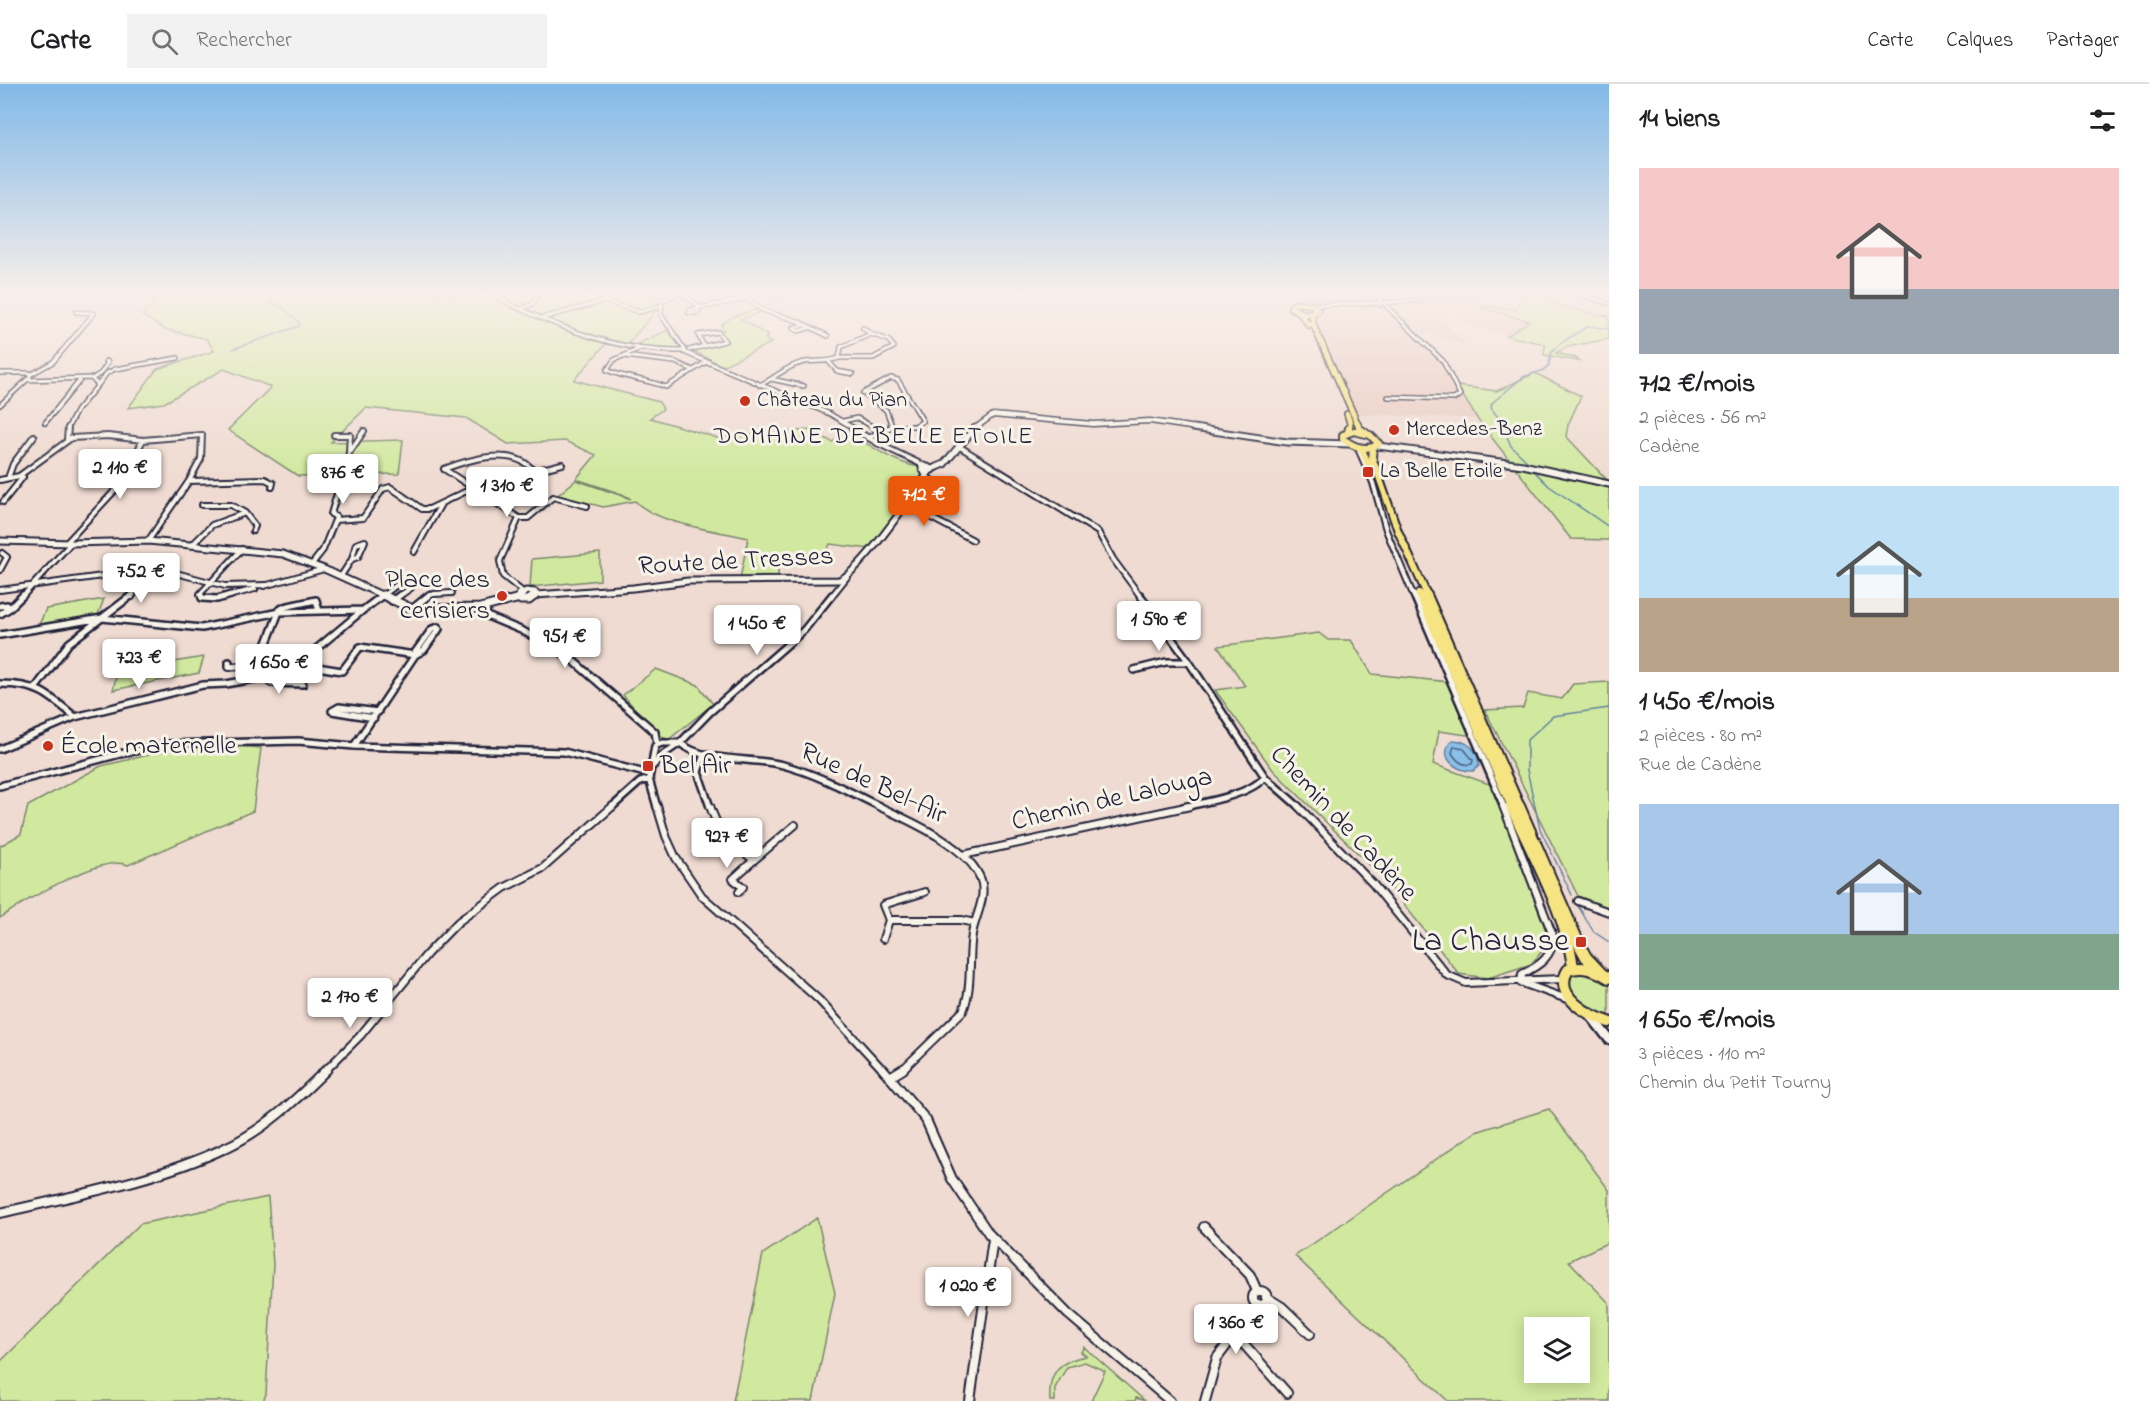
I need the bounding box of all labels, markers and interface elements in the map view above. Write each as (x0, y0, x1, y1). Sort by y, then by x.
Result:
search box (127, 14, 547, 68)
text: Carte (30, 21, 91, 62)
icon: search (148, 25, 181, 58)
text: Rechercher (196, 25, 292, 57)
text: Carte (1867, 26, 1913, 56)
text: Calques (1946, 26, 2013, 56)
text: Partager (2046, 26, 2119, 56)
text: 14 biens (1639, 101, 1721, 139)
icon: filters (2086, 104, 2119, 137)
icon: home (1825, 207, 1933, 315)
text: 712 €/mois (1639, 366, 1755, 404)
place label: Château du Pian (757, 385, 907, 417)
marker: Château du Pian (738, 394, 752, 408)
text: 2 pièces · 56 m² (1639, 404, 1766, 433)
place label: Mercedes-Benz (1406, 414, 1543, 446)
district label: DOMAINE DE BELLE ETOILE (713, 420, 1034, 455)
marker: Mercedes-Benz (1387, 423, 1401, 437)
text: Cadène (1639, 433, 1700, 462)
pin: 2 110 € (65, 449, 175, 500)
text: 2 110 € (92, 454, 148, 483)
pin: 876 € (301, 454, 385, 505)
place label: La Belle Etoile (1380, 456, 1503, 488)
text: 876 € (321, 459, 365, 488)
marker: La Belle Etoile (1361, 465, 1375, 479)
pin: 1 310 € (452, 467, 562, 518)
text: 1 310 € (480, 472, 534, 501)
pin: 712 € (882, 476, 966, 527)
text: 712 € (902, 481, 946, 510)
icon: home (1825, 525, 1933, 633)
street label: Route de Tresses (637, 537, 835, 587)
pin: 752 € (99, 553, 183, 604)
text: 752 € (117, 558, 165, 587)
place label: Place des cerisiers (385, 561, 490, 631)
marker: Place des cerisiers (495, 589, 509, 603)
pin: 1 590 € (1104, 601, 1214, 652)
pin: 1 450 € (702, 605, 812, 656)
text: 1 590 € (1131, 606, 1187, 635)
text: 1 450 € (728, 610, 786, 639)
pin: 951 € (523, 618, 607, 669)
text: 951 € (544, 623, 586, 652)
pin: 723 € (97, 639, 181, 690)
text: 723 € (116, 644, 162, 673)
pin: 1 650 € (224, 644, 334, 695)
text: 1 650 € (249, 649, 309, 678)
text: 1 450 €/mois (1639, 684, 1775, 722)
text: 2 pièces · 80 m² (1639, 722, 1762, 751)
place label: École maternelle (60, 727, 238, 766)
street label: Rue de Bel-Air (793, 733, 953, 835)
street label: Chemin de Cadène (1260, 737, 1427, 912)
marker: École maternelle (41, 739, 55, 753)
place label: Bel Air (659, 747, 732, 786)
text: Rue de Cadène (1639, 751, 1761, 780)
street label: Chemin de Lalouga (1008, 758, 1216, 842)
marker: Bel Air (641, 759, 655, 773)
pin: 927 € (685, 818, 769, 869)
text: 927 € (705, 823, 749, 852)
icon: home (1825, 843, 1933, 951)
place label: La Chausse (1412, 918, 1569, 966)
marker: La Chausse (1574, 935, 1588, 949)
pin: 2 170 € (295, 978, 405, 1029)
text: 2 170 € (321, 983, 379, 1012)
text: 1 650 €/mois (1639, 1002, 1776, 1040)
text: 3 pièces · 110 m² (1639, 1040, 1766, 1069)
text: Chemin du Petit Tourny (1639, 1069, 1831, 1098)
pin: 1 020 € (913, 1267, 1023, 1318)
text: 1 020 € (939, 1272, 997, 1301)
pin: 1 360 € (1181, 1304, 1291, 1355)
text: 1 360 € (1208, 1309, 1264, 1338)
map controls (1524, 1317, 1590, 1383)
button: layers (1524, 1317, 1590, 1383)

